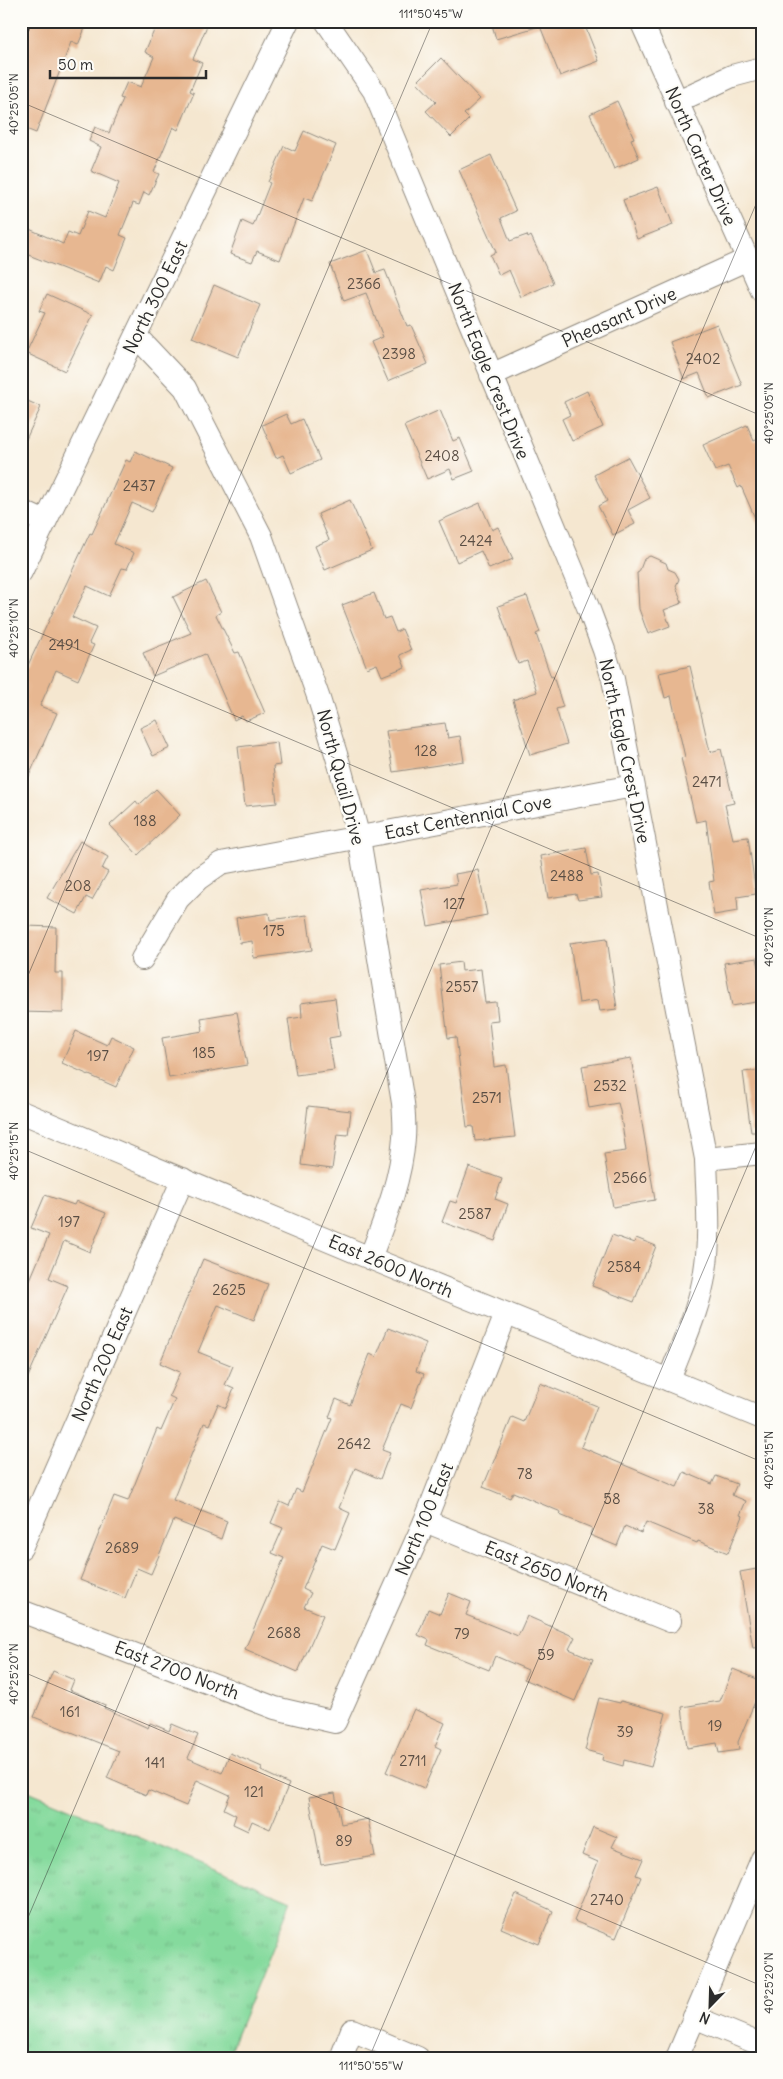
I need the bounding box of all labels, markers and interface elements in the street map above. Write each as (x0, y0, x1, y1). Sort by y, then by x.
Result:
text: 111°50'45"W (399, 6, 463, 21)
scale bar (50, 48, 206, 80)
text: 50 m (58, 55, 93, 74)
text: 40°25'05"N (6, 73, 21, 135)
street label: North Carter Drive (660, 83, 742, 229)
street label: North 300 East (118, 236, 192, 358)
house number: 2366 (347, 274, 381, 293)
street label: North Eagle Crest Drive (443, 279, 535, 463)
street label: Pheasant Drive (558, 282, 680, 352)
house number: 2398 (382, 344, 416, 363)
house number: 2402 (686, 349, 720, 368)
text: 40°25'05"N (761, 382, 776, 444)
house number: 2408 (424, 446, 460, 465)
house number: 2437 (123, 476, 155, 495)
house number: 2424 (459, 531, 493, 550)
text: 40°25'10"N (6, 598, 21, 658)
house number: 2491 (48, 635, 80, 654)
street label: North Eagle Crest Drive (594, 656, 656, 846)
street label: North Quail Drive (312, 707, 370, 847)
house number: 128 (415, 741, 437, 760)
house number: 2471 (692, 772, 722, 791)
street label: East Centennial Cove (382, 790, 554, 844)
house number: 188 (133, 811, 157, 830)
house number: 2488 (550, 866, 584, 885)
house number: 208 (65, 876, 91, 895)
house number: 127 (443, 894, 465, 913)
text: 40°25'10"N (761, 907, 776, 967)
house number: 175 (263, 921, 285, 940)
house number: 2557 (446, 977, 478, 996)
house number: 185 (192, 1043, 216, 1062)
house number: 197 (87, 1046, 109, 1065)
house number: 2532 (593, 1076, 627, 1095)
house number: 2571 (472, 1088, 502, 1107)
text: 40°25'15"N (6, 1122, 21, 1180)
house number: 2566 (613, 1168, 647, 1187)
house number: 2587 (459, 1204, 491, 1223)
house number: 197 (58, 1212, 80, 1231)
street label: East 2600 North (325, 1229, 457, 1303)
house number: 2584 (607, 1257, 641, 1276)
house number: 2625 (212, 1280, 246, 1299)
street label: North 200 East (66, 1303, 138, 1425)
text: 40°25'15"N (761, 1431, 776, 1489)
house number: 2642 (337, 1434, 371, 1453)
street label: North 100 East (390, 1459, 458, 1579)
house number: 78 (517, 1464, 533, 1483)
house number: 58 (603, 1489, 621, 1508)
house number: 38 (697, 1499, 715, 1518)
street label: East 2650 North (481, 1536, 613, 1606)
house number: 2689 (105, 1538, 139, 1557)
house number: 2688 (267, 1623, 301, 1642)
house number: 79 (454, 1624, 470, 1643)
street label: East 2700 North (111, 1636, 243, 1704)
text: 40°25'20"N (6, 1643, 21, 1705)
house number: 59 (537, 1645, 555, 1664)
house number: 161 (60, 1702, 80, 1721)
house number: 19 (708, 1716, 722, 1735)
house number: 39 (616, 1722, 634, 1741)
house number: 2711 (399, 1751, 427, 1770)
house number: 141 (145, 1753, 165, 1772)
house number: 121 (244, 1782, 264, 1801)
house number: 89 (335, 1831, 353, 1850)
house number: 2740 (590, 1890, 624, 1909)
text: 40°25'20"N (761, 1952, 776, 2014)
north arrow (686, 1982, 736, 2032)
text: N (697, 2008, 713, 2028)
text: 111°50'55"W (339, 2058, 403, 2073)

